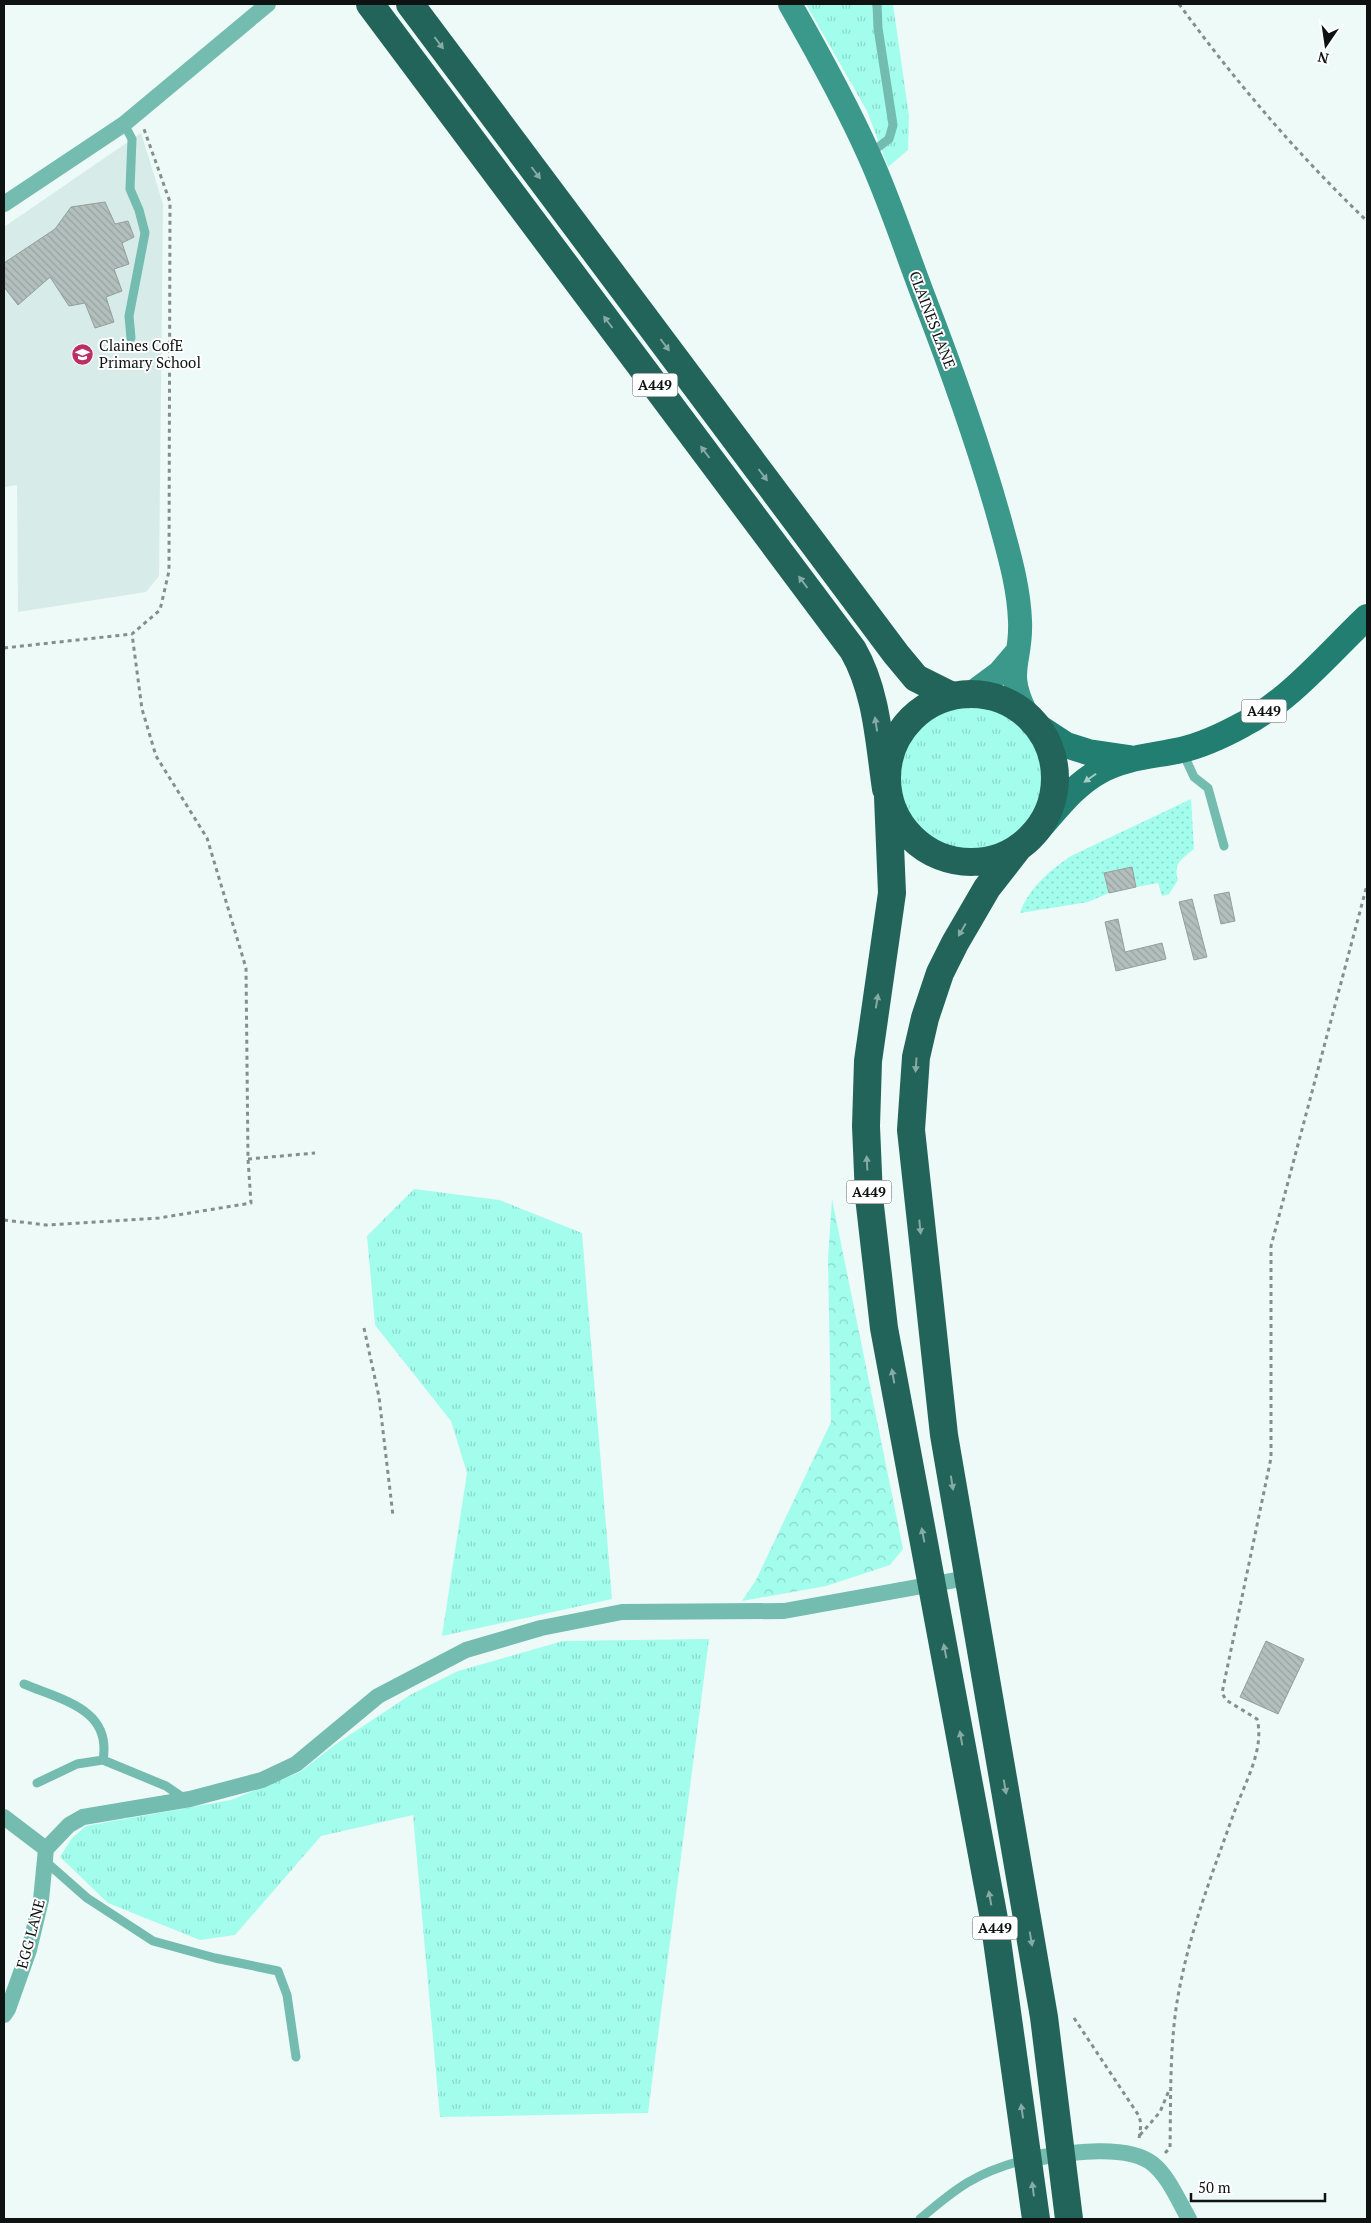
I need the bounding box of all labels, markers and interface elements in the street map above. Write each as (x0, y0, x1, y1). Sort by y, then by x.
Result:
north arrow (1301, 20, 1351, 70)
one-way arrow (434, 36, 444, 50)
text: N (1315, 48, 1330, 69)
one-way arrow (531, 166, 542, 179)
street label: CLAINES LANE (905, 268, 961, 371)
one-way arrow (603, 315, 613, 329)
place label: Claines CofE Primary School (99, 335, 201, 372)
one-way arrow (660, 338, 671, 351)
school or university icon: Claines CofE Primary School (71, 343, 95, 367)
road number: A449 (632, 374, 678, 396)
one-way arrow (700, 445, 710, 459)
one-way arrow (758, 468, 768, 482)
one-way arrow (798, 576, 809, 589)
road number: A449 (1242, 699, 1286, 722)
one-way arrow (872, 715, 880, 731)
one-way arrow (1083, 773, 1097, 783)
one-way arrow (958, 924, 967, 937)
one-way arrow (874, 992, 882, 1008)
one-way arrow (911, 1058, 919, 1074)
one-way arrow (862, 1154, 870, 1170)
road number: A449 (846, 1180, 892, 1204)
one-way arrow (916, 1220, 924, 1236)
one-way arrow (888, 1367, 896, 1383)
one-way arrow (948, 1476, 956, 1492)
one-way arrow (919, 1527, 927, 1543)
one-way arrow (941, 1643, 949, 1658)
one-way arrow (957, 1730, 965, 1746)
one-way arrow (1002, 1780, 1010, 1796)
one-way arrow (986, 1890, 994, 1906)
street label: EGG LANE (11, 1897, 49, 1971)
road number: A449 (972, 1916, 1018, 1940)
one-way arrow (1028, 1931, 1036, 1947)
one-way arrow (1018, 2102, 1026, 2118)
scale bar (1191, 2170, 1325, 2202)
text: 50 m (1198, 2177, 1231, 2197)
one-way arrow (1029, 2181, 1037, 2197)

